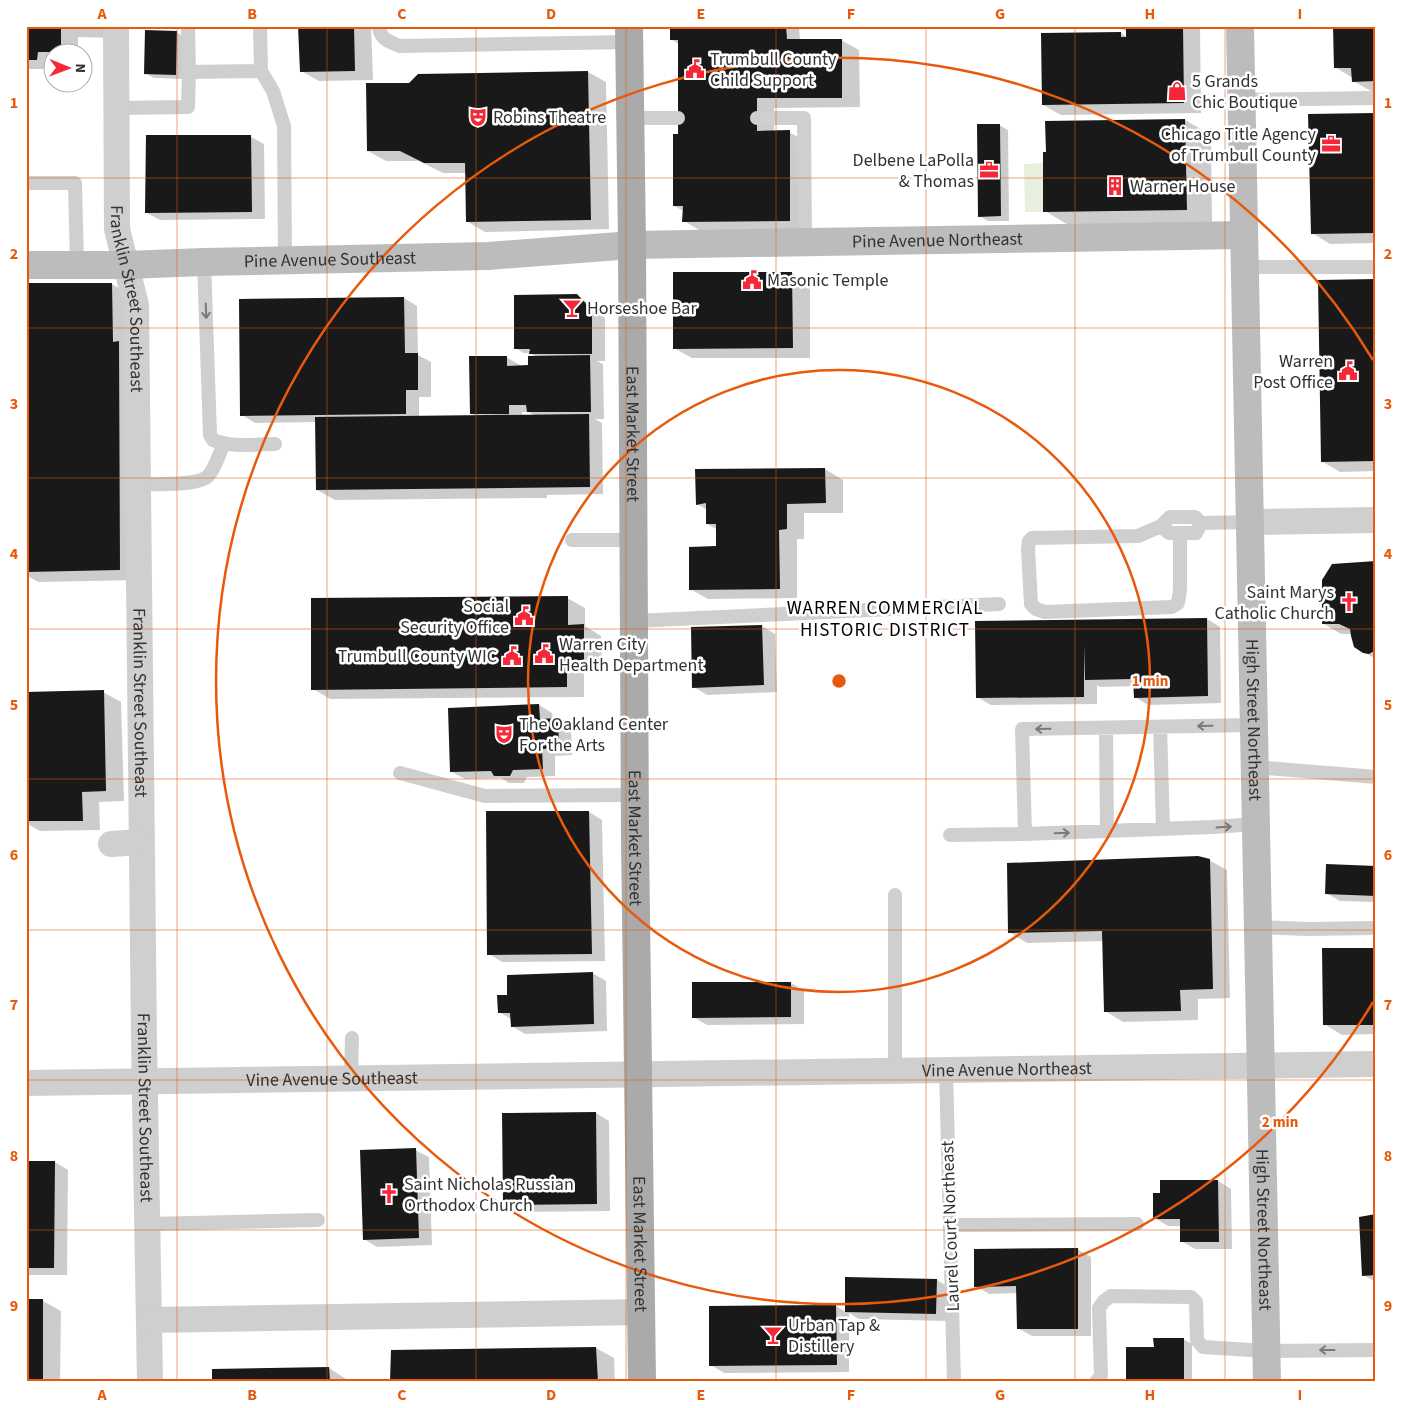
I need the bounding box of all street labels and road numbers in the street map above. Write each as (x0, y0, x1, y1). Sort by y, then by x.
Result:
street label: Franklin Street Southeast (104, 205, 149, 393)
street label: Pine Avenue Northeast (852, 227, 1023, 254)
street label: Pine Avenue Southeast (244, 246, 416, 274)
street label: East Market Street (620, 366, 645, 502)
street label: Franklin Street Southeast (126, 608, 153, 798)
street label: High Street Northeast (1239, 639, 1267, 801)
street label: East Market Street (622, 770, 648, 906)
street label: Franklin Street Southeast (131, 1013, 159, 1203)
street label: Vine Avenue Northeast (922, 1056, 1092, 1083)
street label: Vine Avenue Southeast (246, 1065, 418, 1093)
street label: Laurel Court Northeast (935, 1140, 966, 1312)
street label: High Street Northeast (1249, 1149, 1278, 1311)
street label: East Market Street (626, 1176, 653, 1312)

